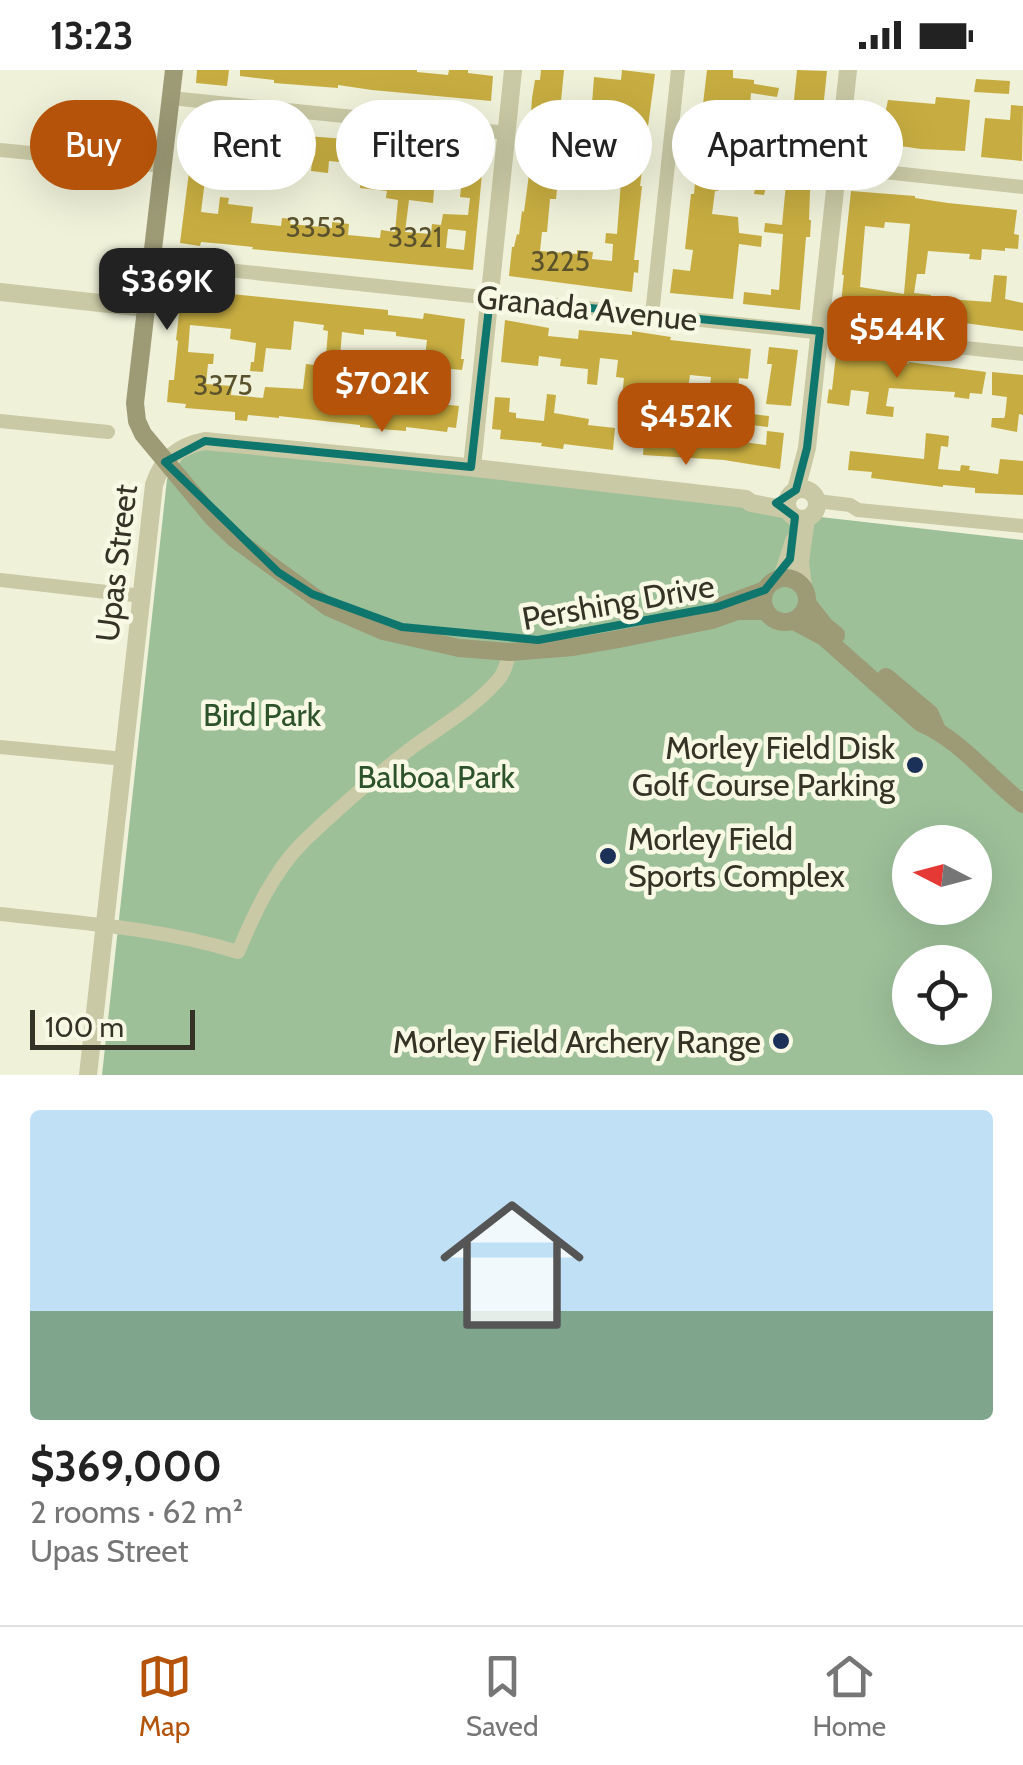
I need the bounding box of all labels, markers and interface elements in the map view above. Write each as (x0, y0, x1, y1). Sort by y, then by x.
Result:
text: 13:23 (50, 12, 134, 59)
chip: Buy (30, 100, 157, 190)
chip: Rent (177, 100, 316, 190)
chip: Filters (336, 100, 495, 190)
chip: New (515, 100, 652, 190)
chip: Apartment (672, 100, 903, 190)
house number: 3353 (286, 210, 346, 244)
house number: 3321 (388, 220, 442, 254)
house number: 3225 (530, 244, 590, 278)
pin: $369K (97, 248, 237, 333)
text: $369K (121, 261, 213, 300)
street label: Granada Avenue (475, 277, 699, 339)
pin: $544K (827, 296, 967, 381)
text: $544K (849, 309, 945, 348)
pin: $702K (312, 350, 452, 435)
text: $702K (335, 363, 429, 402)
house number: 3375 (193, 368, 253, 402)
pin: $452K (616, 383, 756, 468)
text: $452K (640, 396, 732, 435)
street label: Upas Street (87, 482, 145, 644)
street label: Pershing Drive (519, 566, 717, 638)
park label: Bird Park (203, 695, 322, 734)
place label: Morley Field Disk Golf Course Parking (632, 728, 896, 804)
marker: Morley Field Disk Golf Course Parking (904, 754, 926, 776)
park label: Balboa Park (357, 757, 515, 796)
place label: Morley Field Sports Complex (628, 819, 845, 895)
north arrow (892, 825, 992, 925)
map controls (892, 825, 992, 1045)
marker: Morley Field Sports Complex (597, 845, 619, 867)
button: locate (892, 945, 992, 1045)
scale bar (30, 1005, 195, 1050)
text: 100 m (45, 1010, 124, 1044)
place label: Morley Field Archery Range (393, 1022, 761, 1061)
marker: Morley Field Archery Range (770, 1030, 792, 1052)
icon: home (422, 1175, 602, 1355)
text: $369,000 (30, 1440, 222, 1492)
text: 2 rooms · 62 m² (30, 1492, 243, 1531)
text: Upas Street (30, 1531, 189, 1570)
tab: Map (137, 1649, 192, 1743)
tab: Saved (466, 1649, 539, 1743)
tab: Home (812, 1649, 886, 1743)

